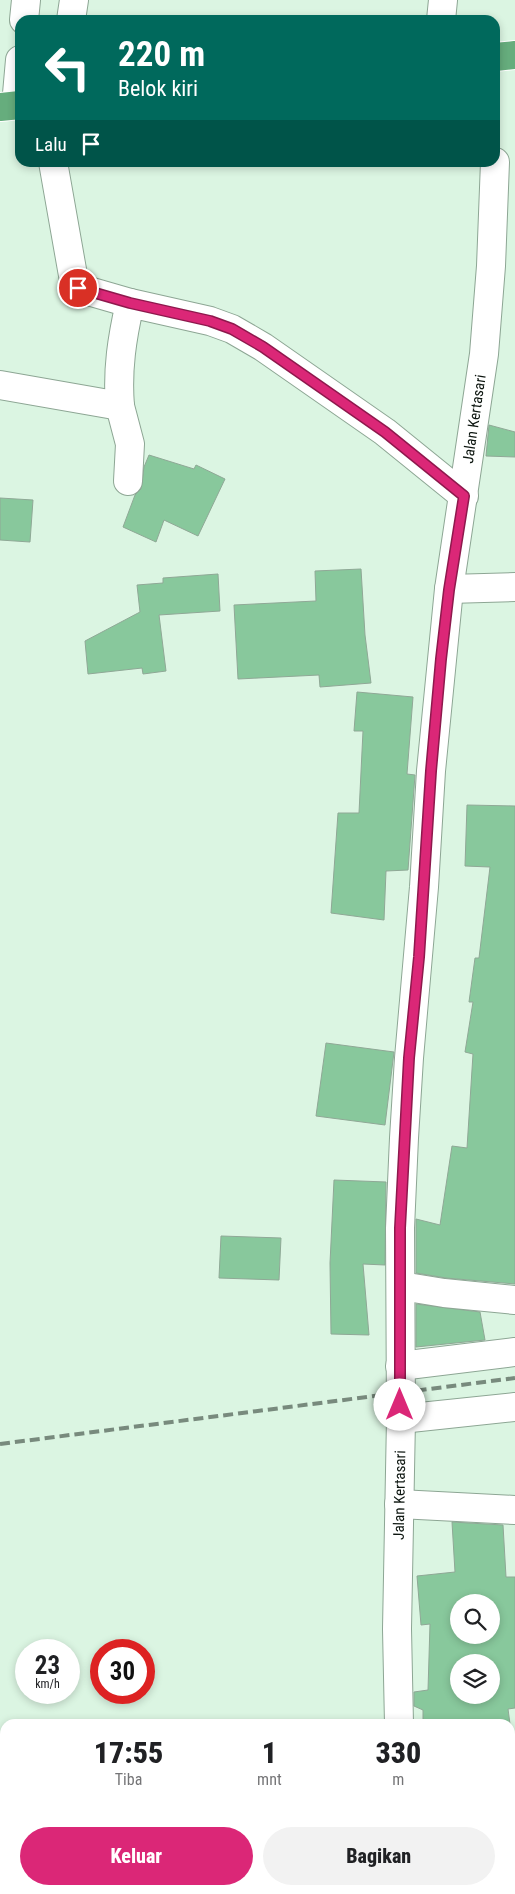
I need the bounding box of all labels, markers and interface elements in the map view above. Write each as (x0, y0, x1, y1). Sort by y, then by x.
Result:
text: 220 m (118, 34, 205, 75)
icon: left (35, 35, 100, 100)
text: Belok kiri (118, 76, 198, 101)
icon: arrive (77, 130, 105, 158)
text: Lalu (35, 133, 67, 156)
pin (57, 267, 99, 309)
icon: arrive (64, 274, 92, 302)
street label: Jalan Kertasari (459, 373, 490, 465)
position arrow (373, 1378, 425, 1430)
street label: Jalan Kertasari (390, 1450, 409, 1540)
map controls (450, 1594, 500, 1704)
button: search (450, 1594, 500, 1644)
speed limit sign: 30 (90, 1639, 155, 1704)
text: 23 (35, 1651, 60, 1680)
button: layers (450, 1654, 500, 1704)
text: km/h (35, 1677, 60, 1691)
text: 17:55 (94, 1735, 163, 1770)
text: 1 (262, 1735, 277, 1770)
text: 330 (375, 1735, 421, 1770)
text: Tiba (115, 1770, 142, 1789)
text: mnt (257, 1770, 282, 1789)
text: m (392, 1770, 404, 1789)
button: Keluar (20, 1827, 253, 1885)
button: Bagikan (263, 1827, 495, 1885)

